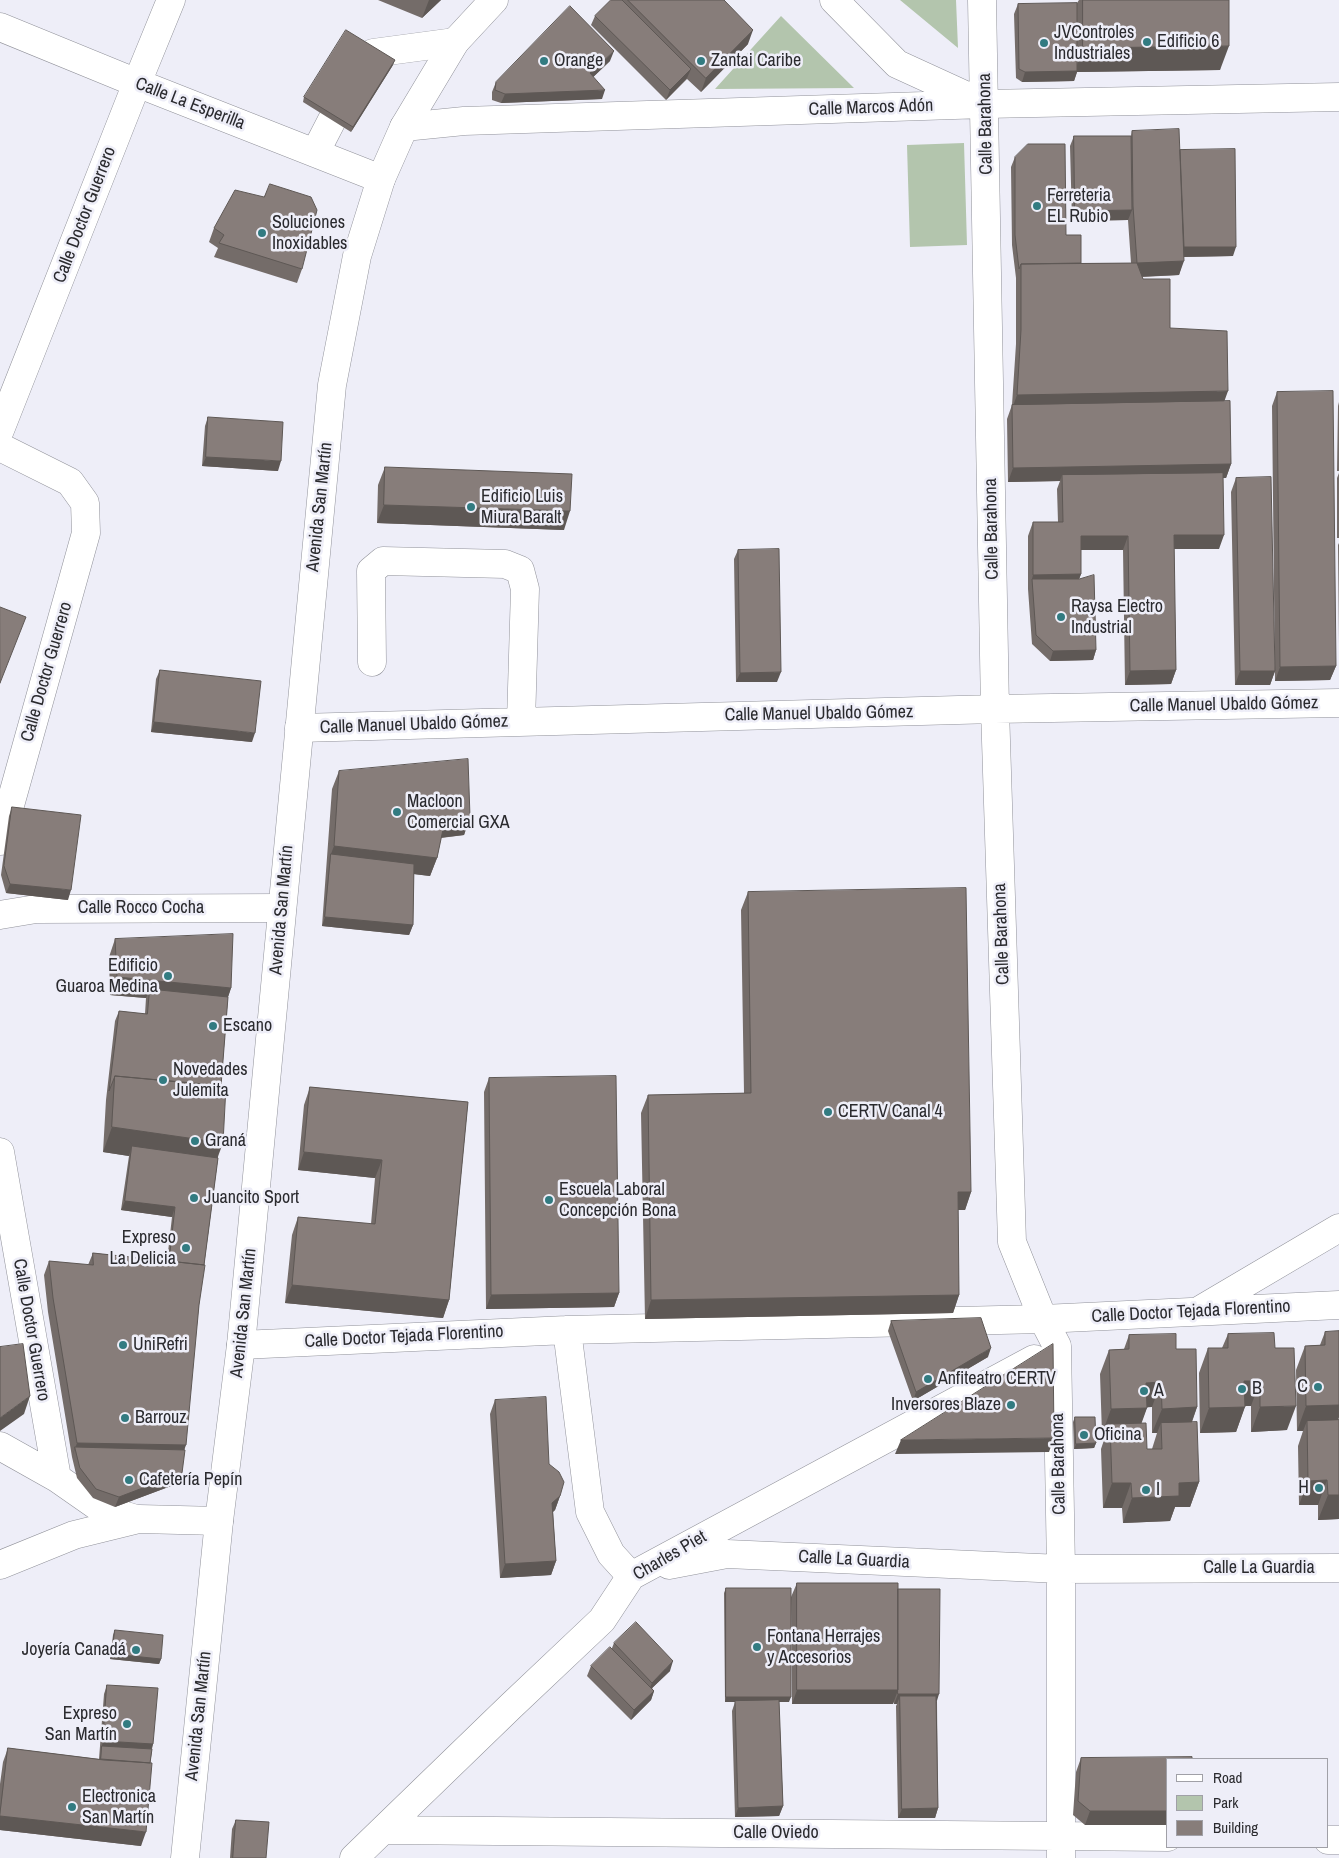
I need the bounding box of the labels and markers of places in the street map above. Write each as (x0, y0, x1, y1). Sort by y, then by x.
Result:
place label: JVControles Industriales (1054, 22, 1134, 64)
place label: Edificio 6 (1157, 31, 1219, 53)
marker: Edificio 6 (1141, 36, 1153, 48)
marker: JVControles Industriales (1038, 37, 1050, 49)
place label: Orange (554, 50, 603, 72)
place label: Zantai Caribe (711, 50, 801, 72)
marker: Orange (538, 55, 550, 67)
marker: Zantai Caribe (695, 55, 707, 67)
place label: Ferreteria EL Rubio (1047, 185, 1111, 228)
marker: Ferreteria EL Rubio (1031, 200, 1043, 212)
place label: Soluciones Inoxidables (272, 212, 347, 254)
marker: Soluciones Inoxidables (256, 227, 268, 239)
place label: Edificio Luis Miura Baralt (481, 486, 563, 528)
marker: Edificio Luis Miura Baralt (465, 501, 477, 513)
place label: Raysa Electro Industrial (1071, 596, 1163, 638)
marker: Raysa Electro Industrial (1055, 611, 1067, 623)
place label: Macloon Comercial GXA (407, 791, 510, 834)
marker: Macloon Comercial GXA (391, 806, 403, 818)
place label: Edificio Guaroa Medina (55, 955, 158, 998)
marker: Edificio Guaroa Medina (162, 970, 174, 982)
place label: Escano (223, 1015, 272, 1037)
marker: Escano (207, 1020, 219, 1032)
place label: Novedades Julemita (173, 1059, 248, 1102)
marker: Novedades Julemita (157, 1074, 169, 1086)
place label: CERTV Canal 4 (838, 1101, 943, 1123)
marker: CERTV Canal 4 (822, 1106, 834, 1118)
place label: Graná (205, 1130, 246, 1152)
marker: Graná (189, 1135, 201, 1147)
place label: Escuela Laboral Concepción Bona (559, 1179, 676, 1222)
place label: Juancito Sport (204, 1187, 299, 1209)
marker: Juancito Sport (188, 1192, 200, 1204)
marker: Escuela Laboral Concepción Bona (543, 1194, 555, 1206)
place label: Expreso La Delicia (110, 1227, 176, 1270)
marker: Expreso La Delicia (180, 1242, 192, 1254)
place label: UniRefri (133, 1334, 188, 1356)
marker: UniRefri (117, 1339, 129, 1351)
place label: Anfiteatro CERTV (938, 1368, 1056, 1390)
marker: Anfiteatro CERTV (922, 1373, 934, 1385)
place label: C (1297, 1376, 1308, 1398)
place label: B (1252, 1378, 1262, 1400)
place label: A (1154, 1380, 1164, 1402)
marker: C (1312, 1381, 1324, 1393)
marker: B (1236, 1383, 1248, 1395)
marker: A (1138, 1385, 1150, 1397)
place label: Inversores Blaze (891, 1394, 1001, 1416)
marker: Inversores Blaze (1005, 1399, 1017, 1411)
place label: Barrouz (135, 1407, 187, 1429)
marker: Barrouz (119, 1412, 131, 1424)
place label: Oficina (1094, 1424, 1142, 1446)
marker: Oficina (1078, 1429, 1090, 1441)
place label: Cafetería Pepín (139, 1469, 242, 1491)
marker: Cafetería Pepín (123, 1474, 135, 1486)
place label: H (1298, 1477, 1309, 1499)
place label: I (1156, 1479, 1160, 1501)
marker: H (1313, 1482, 1325, 1494)
marker: I (1140, 1484, 1152, 1496)
place label: Fontana Herrajes y Accesorios (767, 1626, 880, 1668)
place label: Joyería Canadá (22, 1639, 126, 1661)
marker: Fontana Herrajes y Accesorios (751, 1641, 763, 1653)
marker: Joyería Canadá (130, 1644, 142, 1656)
place label: Expreso San Martín (45, 1703, 117, 1746)
marker: Expreso San Martín (121, 1718, 133, 1730)
place label: Electronica San Martín (82, 1786, 156, 1828)
marker: Electronica San Martín (66, 1801, 78, 1813)

